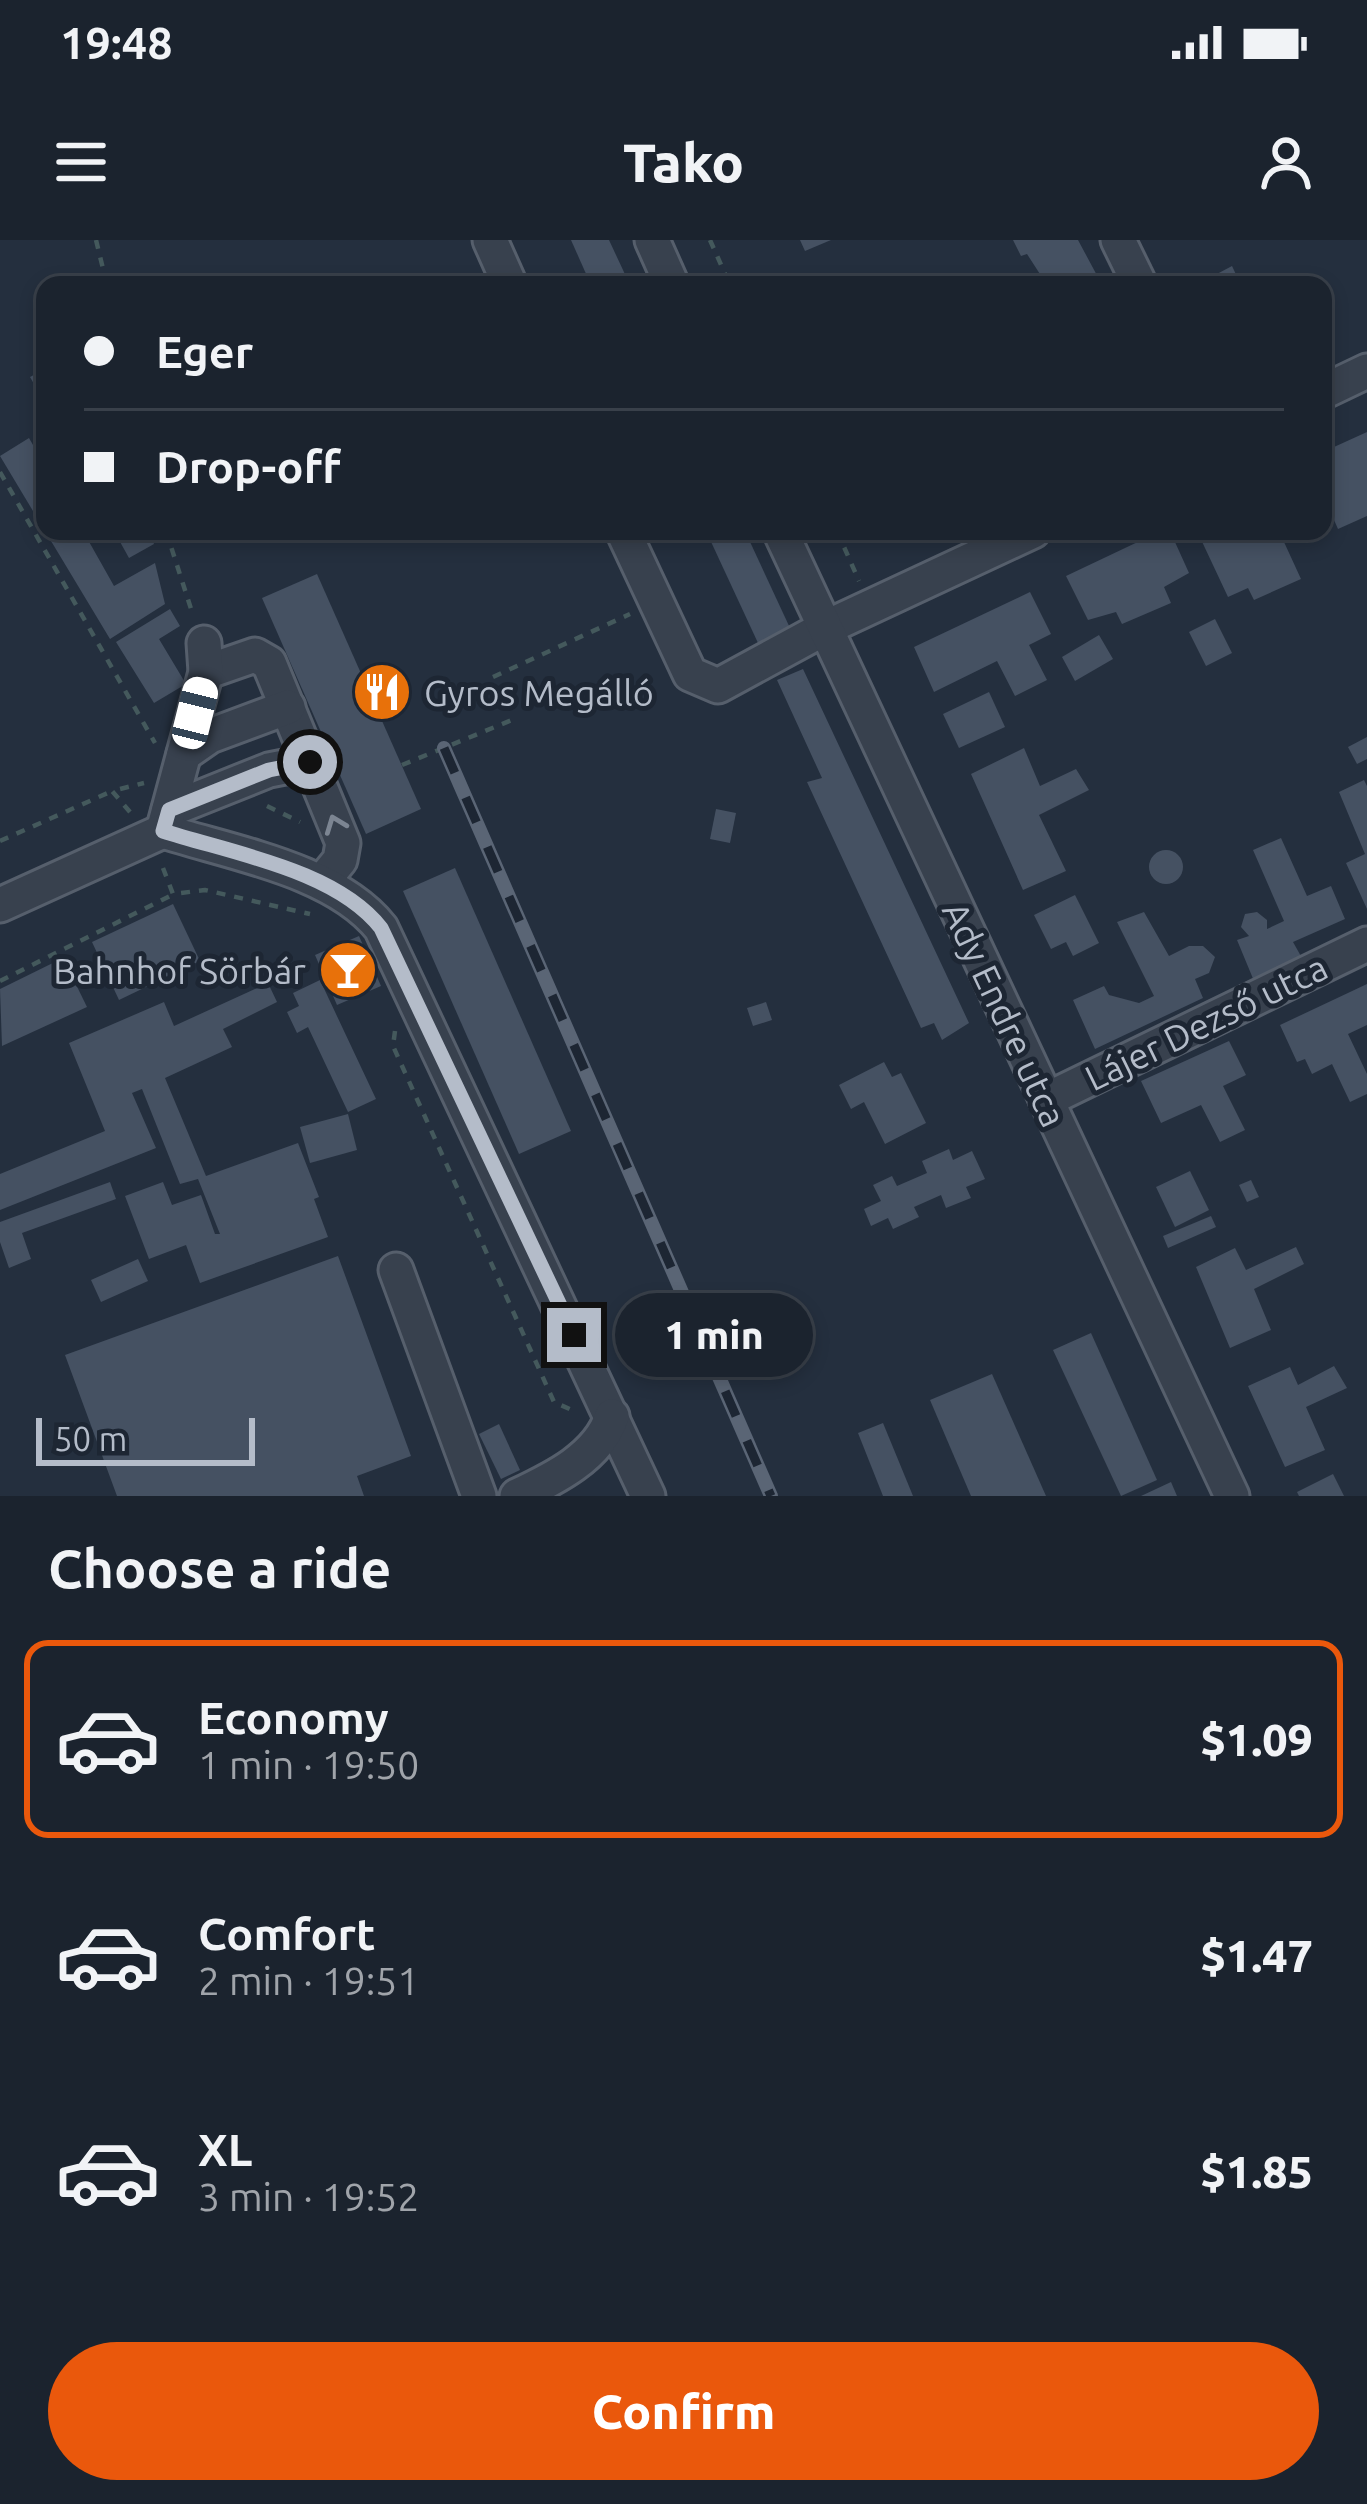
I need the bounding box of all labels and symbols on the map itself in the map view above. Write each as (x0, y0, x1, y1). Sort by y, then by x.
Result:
restaurant icon: Gyros Megálló (351, 661, 413, 723)
place label: Gyros Megálló (424, 672, 654, 713)
car (169, 674, 221, 752)
route start (283, 735, 337, 789)
one-way arrow (325, 814, 349, 835)
street label: Ady Endre utca (935, 895, 1075, 1133)
bar icon: Bahnhof Sörbár (317, 939, 379, 1001)
street label: Lájer Dezső utca (1078, 946, 1334, 1098)
place label: Bahnhof Sörbár (53, 950, 306, 991)
callout: 1 min (616, 1293, 814, 1377)
route end (547, 1308, 601, 1362)
scale bar (36, 1412, 255, 1465)

